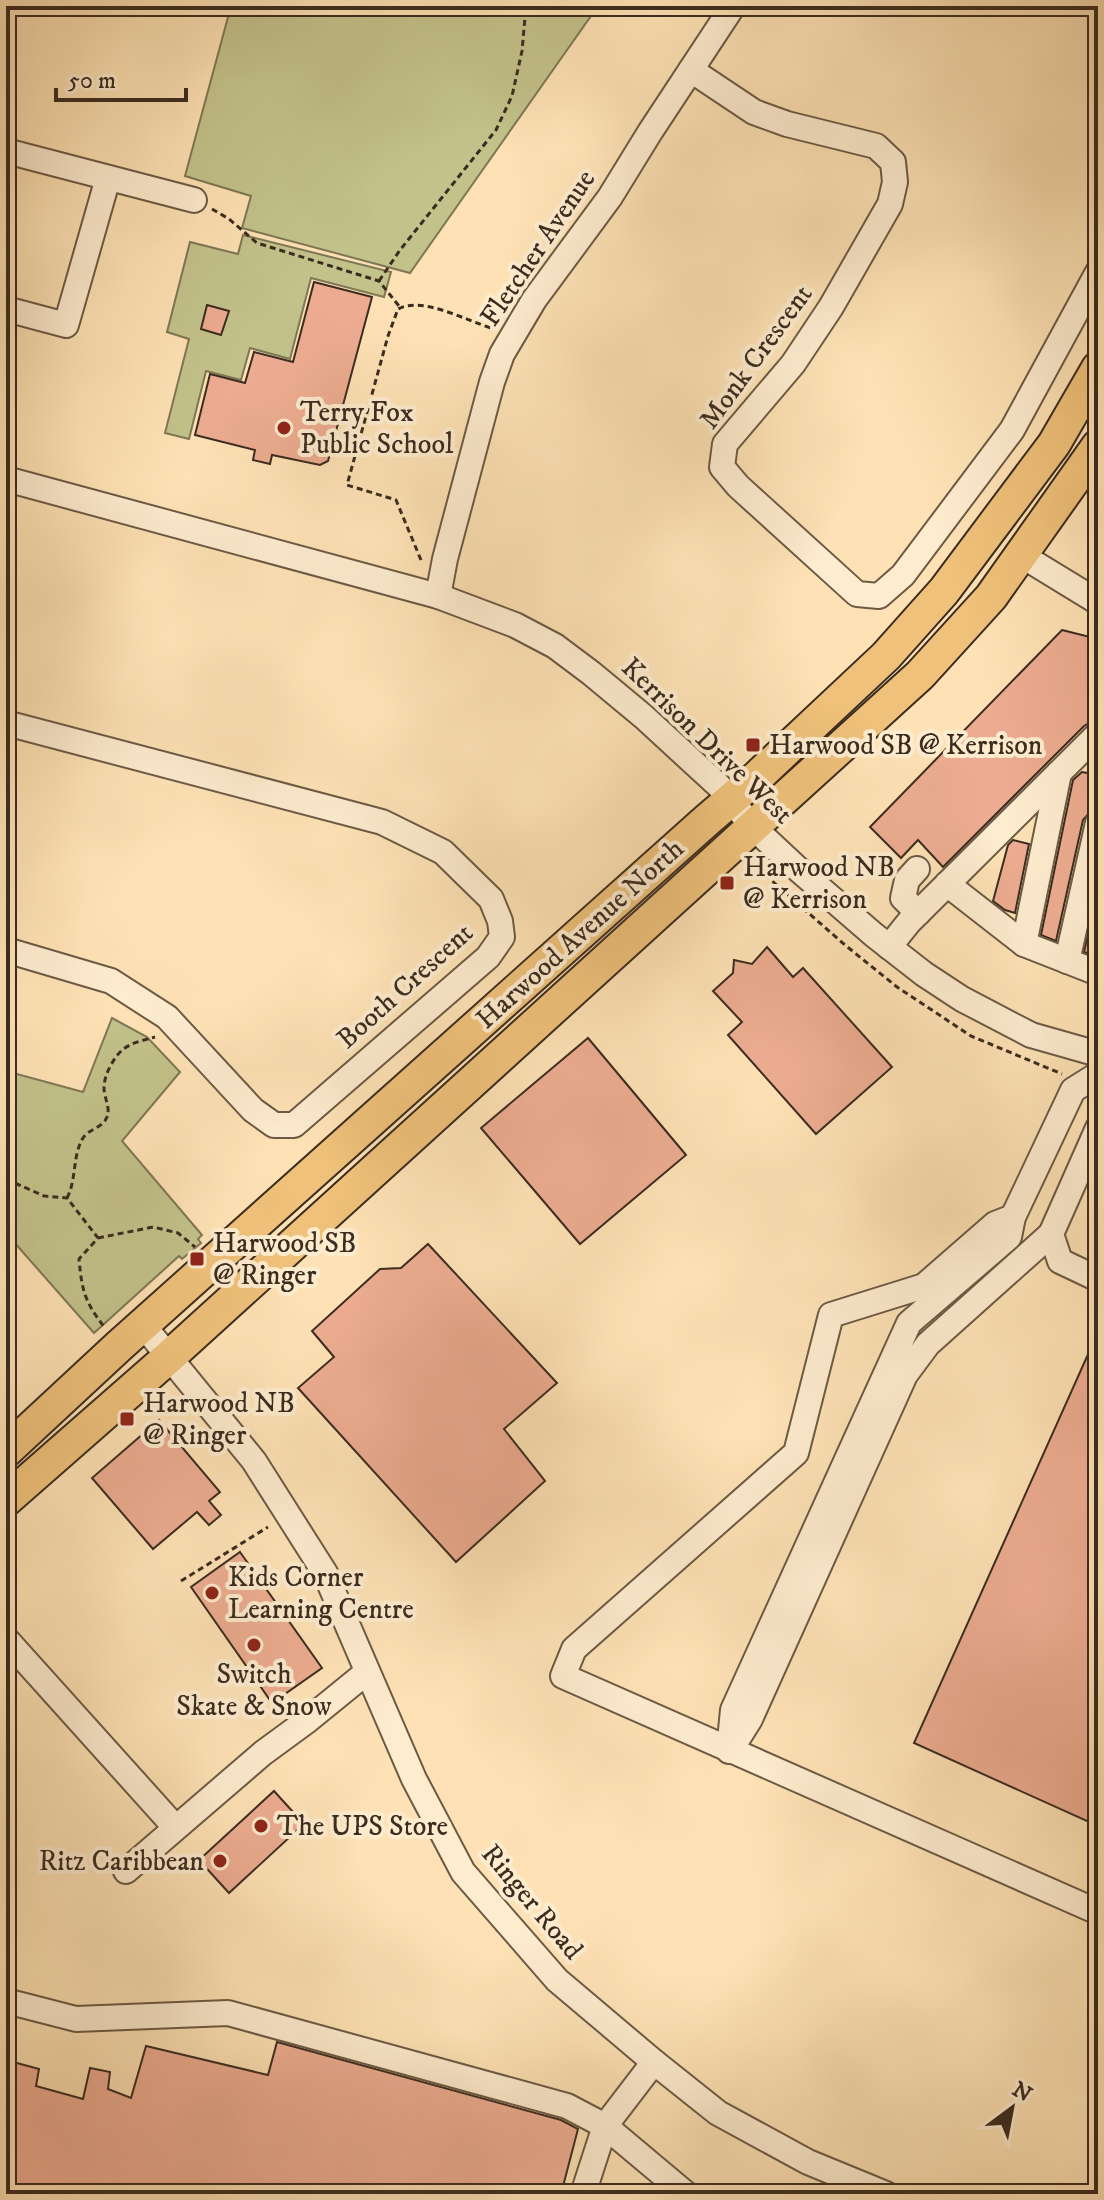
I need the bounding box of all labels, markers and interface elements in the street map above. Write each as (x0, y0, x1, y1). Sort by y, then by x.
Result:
scale bar (56, 52, 186, 102)
text: 50 m (68, 66, 116, 96)
street label: Fletcher Avenue (473, 163, 603, 333)
street label: Monk Crescent (692, 278, 820, 436)
place label: Terry Fox Public School (300, 395, 454, 462)
marker: Terry Fox Public School (275, 419, 293, 437)
street label: Kerrison Drive West (614, 650, 800, 832)
place label: Harwood SB @ Kerrison (769, 728, 1043, 763)
marker: Harwood SB @ Kerrison (744, 736, 762, 754)
street label: Harwood Avenue North (469, 831, 691, 1037)
place label: Harwood NB @ Kerrison (743, 850, 895, 917)
marker: Harwood NB @ Kerrison (718, 874, 736, 892)
street label: Booth Crescent (330, 916, 480, 1056)
place label: Harwood SB @ Ringer (213, 1226, 357, 1293)
marker: Harwood SB @ Ringer (188, 1250, 206, 1268)
place label: Harwood NB @ Ringer (143, 1386, 295, 1453)
marker: Harwood NB @ Ringer (118, 1410, 136, 1428)
place label: Kids Corner Learning Centre (228, 1560, 414, 1627)
marker: Kids Corner Learning Centre (203, 1584, 221, 1602)
marker: Switch Skate & Snow (245, 1636, 263, 1654)
place label: Switch Skate & Snow (176, 1657, 332, 1724)
place label: The UPS Store (277, 1809, 448, 1844)
marker: The UPS Store (252, 1817, 270, 1835)
street label: Ringer Road (474, 1837, 590, 1967)
place label: Ritz Caribbean (39, 1844, 204, 1879)
marker: Ritz Caribbean (211, 1852, 229, 1870)
north arrow (972, 2068, 1052, 2148)
text: N (1007, 2076, 1037, 2109)

